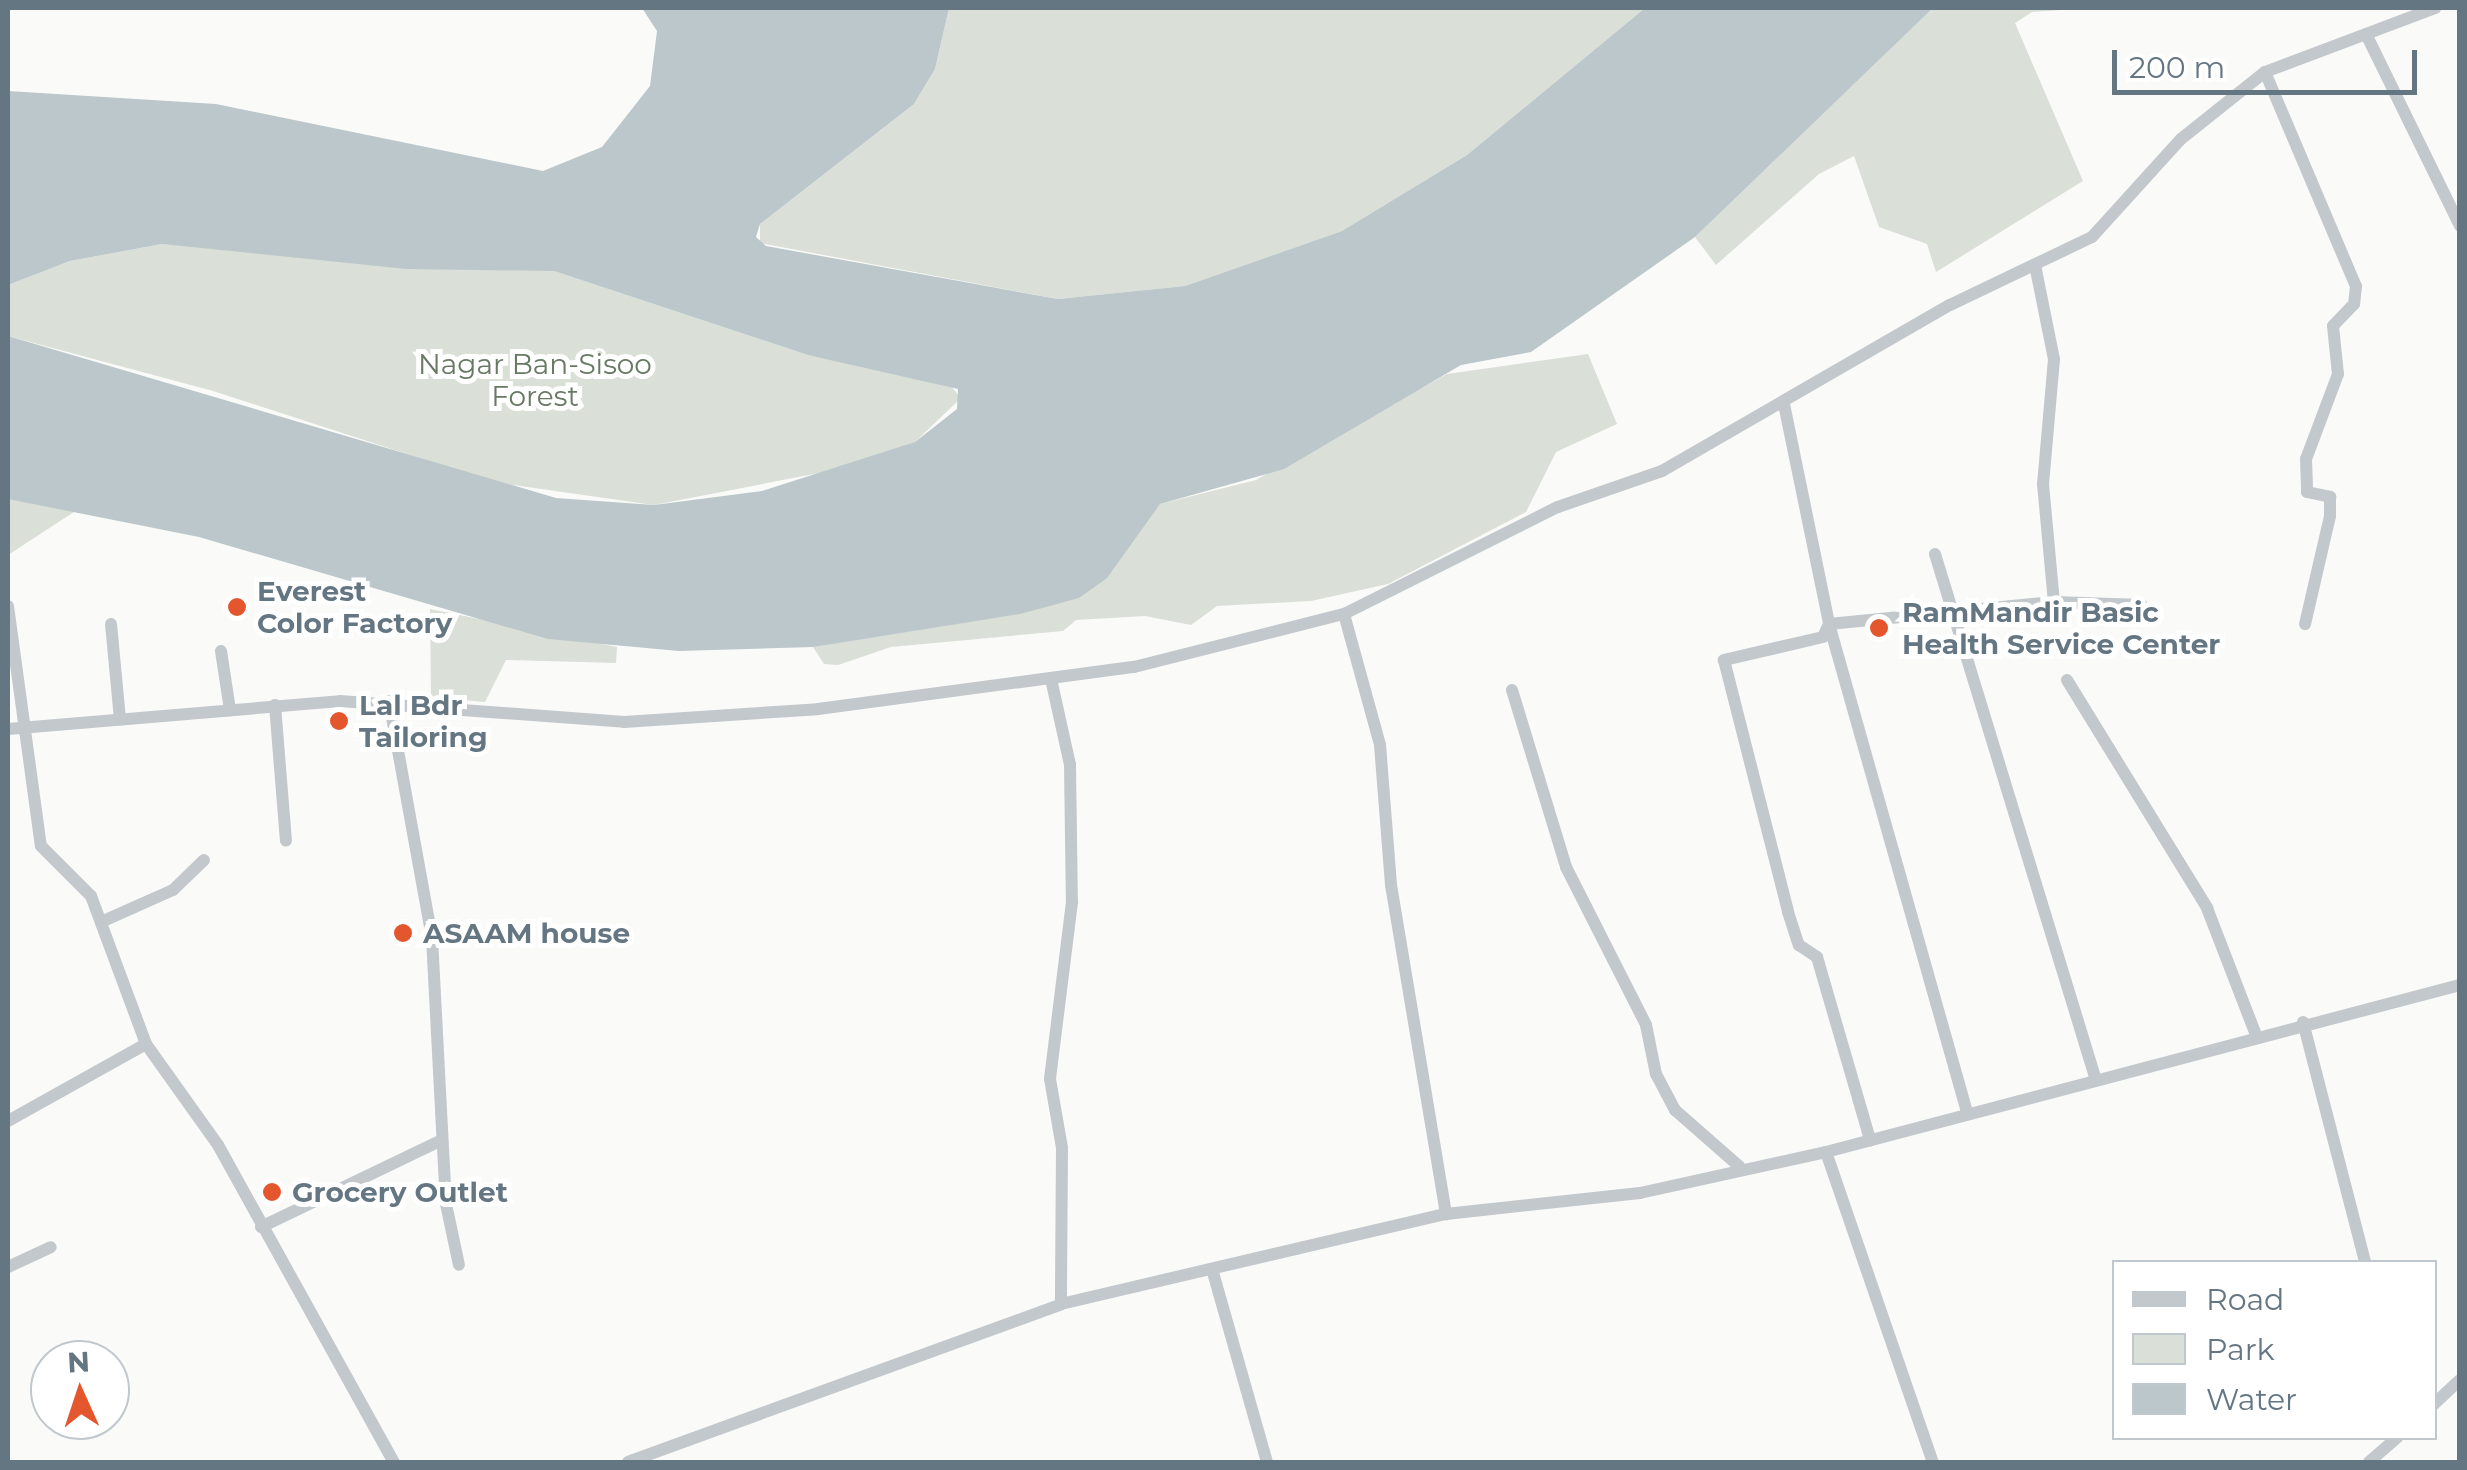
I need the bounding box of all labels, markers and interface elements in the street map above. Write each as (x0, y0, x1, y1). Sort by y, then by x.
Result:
scale bar (2117, 30, 2422, 92)
text: 200 m (2129, 49, 2225, 86)
park label: Nagar Ban-Sisoo Forest (418, 347, 652, 413)
place label: Everest Color Factory (257, 574, 452, 640)
place label: RamMandir Basic Health Service Center (1902, 595, 2220, 661)
marker: Everest Color Factory (226, 596, 248, 618)
marker: RamMandir Basic Health Service Center (1866, 615, 1892, 641)
place label: Lal Bdr Tailoring (359, 688, 487, 754)
marker: Lal Bdr Tailoring (328, 710, 350, 732)
place label: ASAAM house (423, 916, 630, 950)
marker: ASAAM house (392, 922, 414, 944)
place label: Grocery Outlet (292, 1175, 508, 1209)
marker: Grocery Outlet (261, 1181, 283, 1203)
legend (2112, 1260, 2437, 1440)
text: Road (2206, 1281, 2284, 1318)
text: Park (2206, 1331, 2275, 1368)
north arrow (30, 1340, 130, 1440)
text: N (66, 1344, 91, 1380)
text: Water (2206, 1381, 2297, 1418)

